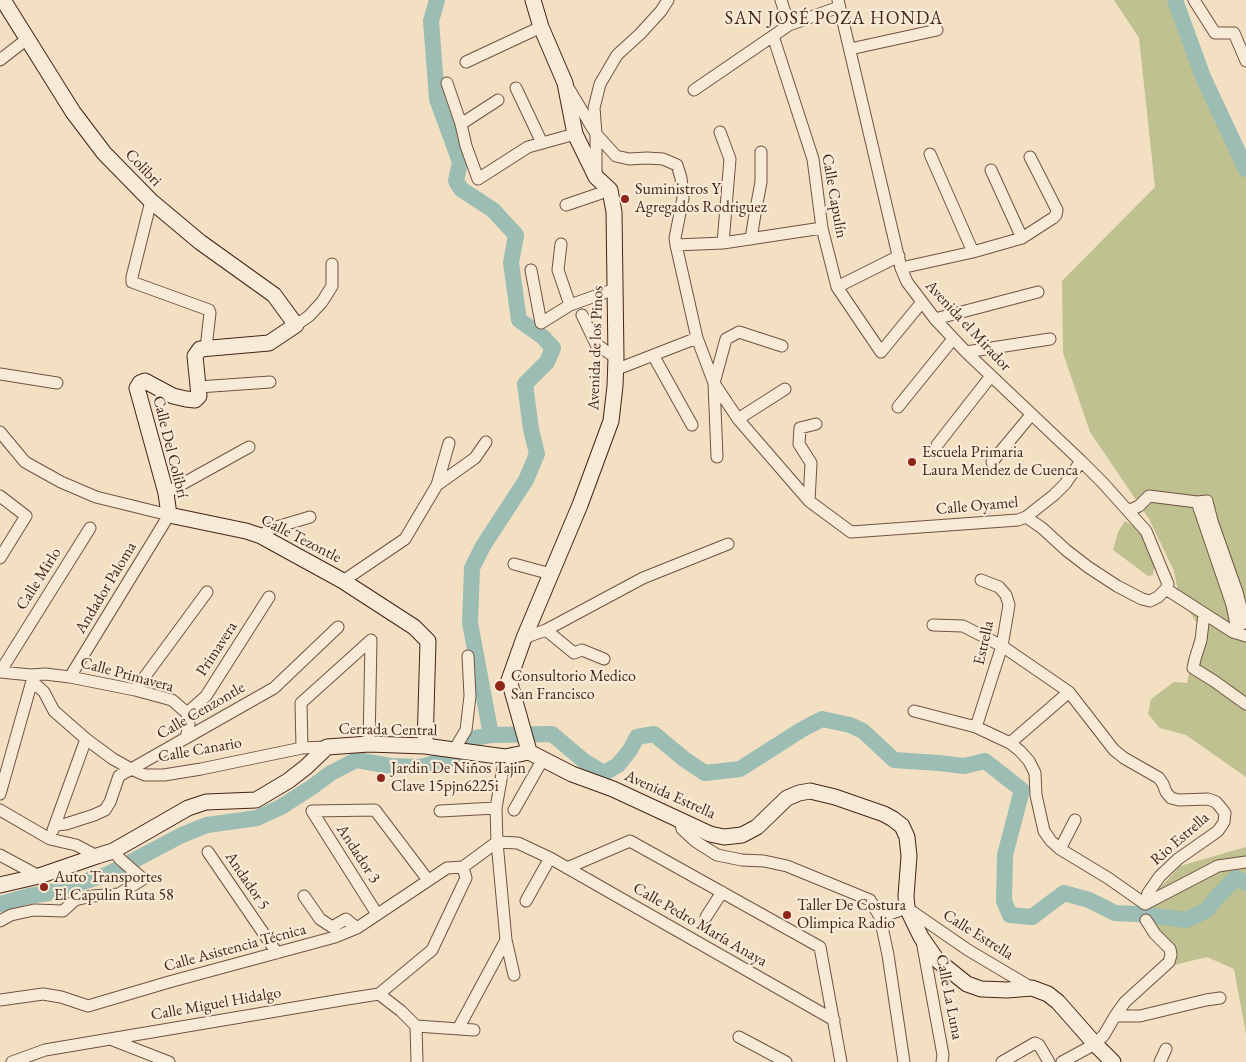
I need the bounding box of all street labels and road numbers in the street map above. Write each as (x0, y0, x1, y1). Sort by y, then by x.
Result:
street label: Colibri (121, 145, 165, 191)
street label: Calle Capulín (817, 152, 851, 240)
street label: Avenida el Mirador (921, 276, 1015, 376)
street label: Avenida de los Pinos (584, 285, 608, 411)
street label: Calle Del Colibrí (148, 394, 192, 500)
street label: Calle Oyamel (935, 493, 1019, 519)
street label: Calle Tezontle (258, 511, 344, 567)
street label: Andador Paloma (71, 539, 141, 637)
street label: Calle Mirlo (12, 544, 66, 614)
street label: Primavera (192, 618, 242, 680)
street label: Estrella (970, 619, 998, 667)
street label: Calle Primavera (78, 653, 176, 697)
street label: Calle Cenzontle (154, 678, 248, 744)
street label: Cerrada Central (338, 720, 438, 740)
street label: Calle Canario (157, 733, 243, 767)
street label: Avenida Estrella (621, 766, 719, 824)
street label: Rio Estrella (1147, 808, 1213, 870)
street label: Andador 3 (332, 821, 384, 887)
street label: Andador 5 (221, 848, 273, 914)
street label: Calle Pedro María Anaya (629, 879, 771, 971)
street label: Calle Estrella (939, 906, 1017, 964)
street label: Calle Asistencia Técnica (162, 920, 308, 976)
street label: Calle La Luna (931, 953, 967, 1041)
street label: Calle Miguel Hidalgo (149, 983, 283, 1025)

